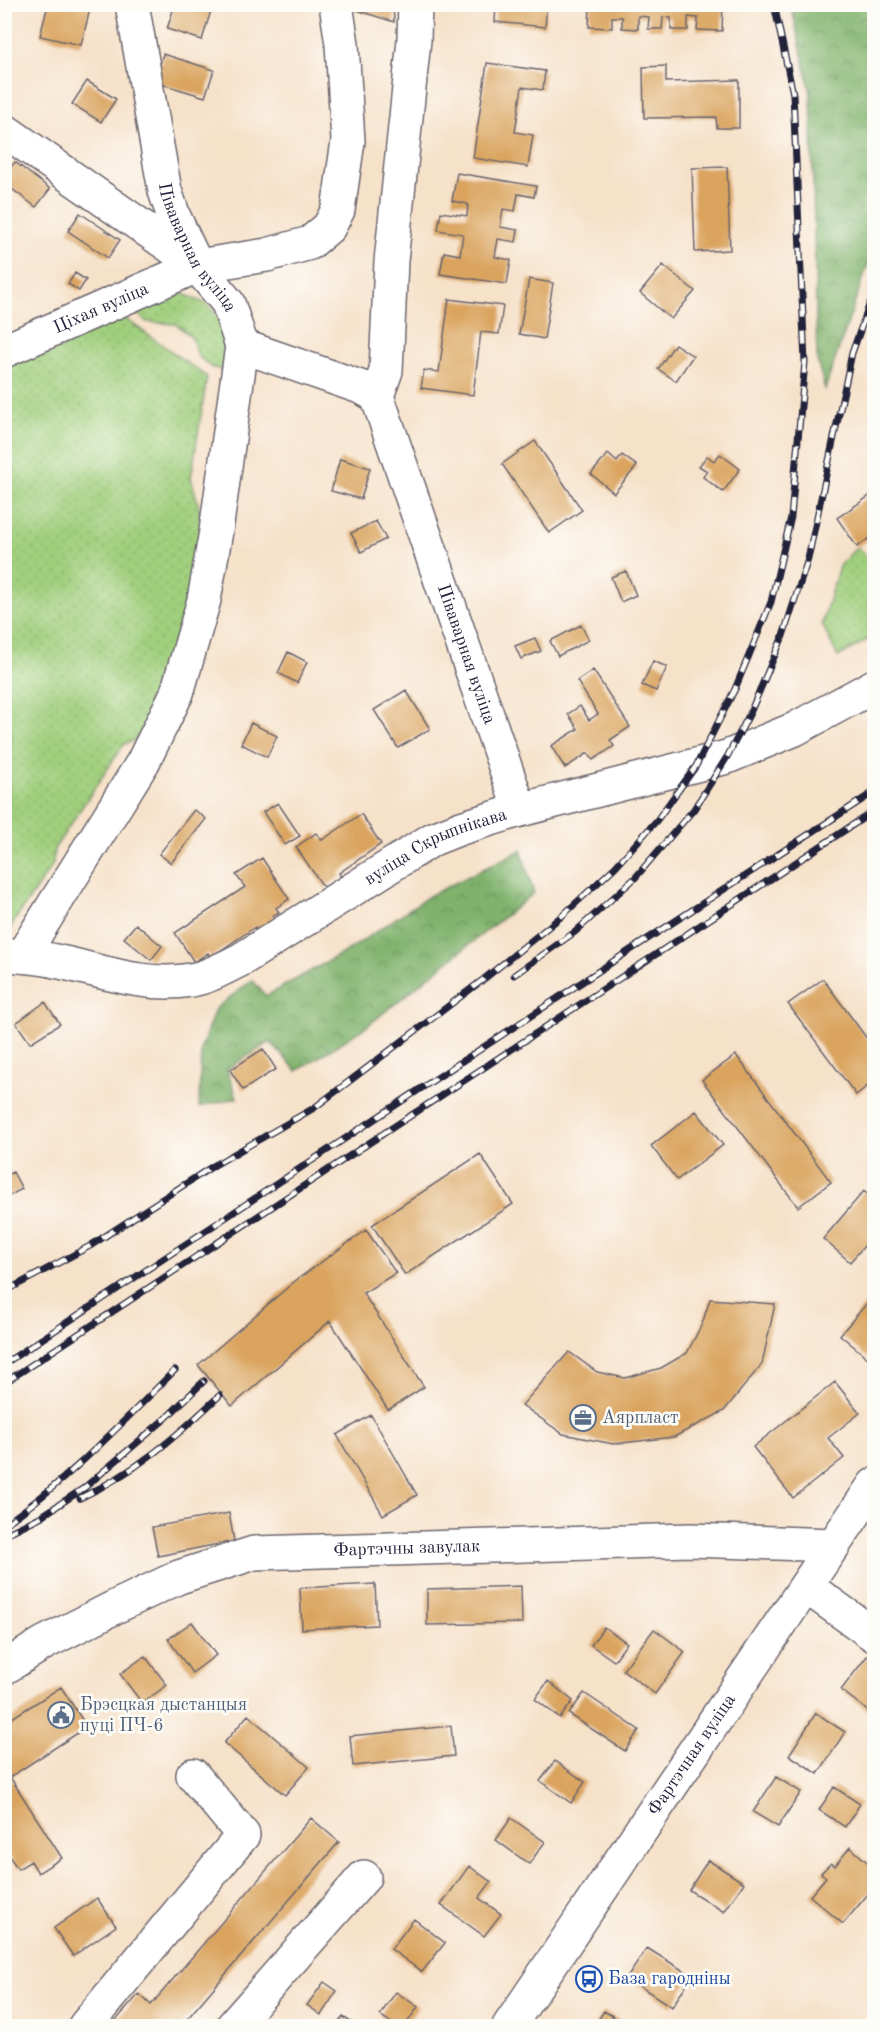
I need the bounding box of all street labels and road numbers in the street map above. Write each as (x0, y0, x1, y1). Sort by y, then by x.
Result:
street label: Піваварная вуліца (155, 181, 239, 314)
street label: Ціхая вуліца (51, 279, 151, 337)
street label: Піваварная вуліца (434, 582, 499, 726)
street label: вуліца Скрыпнікава (361, 806, 509, 889)
street label: Фартэчны завулак (333, 1537, 480, 1560)
street label: Фартэчная вуліца (645, 1691, 739, 1819)

